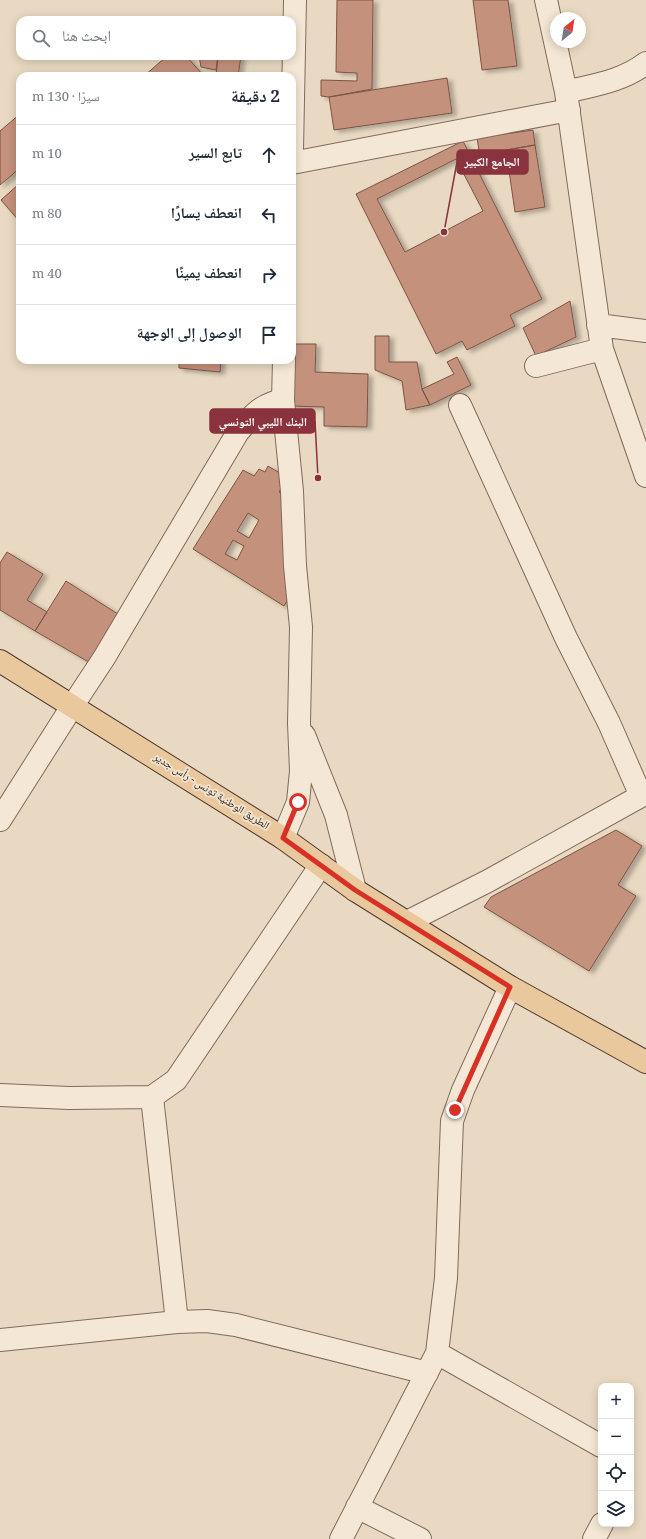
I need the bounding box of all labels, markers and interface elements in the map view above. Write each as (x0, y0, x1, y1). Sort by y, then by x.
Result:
north arrow (550, 12, 586, 48)
search box (16, 16, 296, 60)
text: ابحث هنا (62, 25, 111, 51)
icon: search (30, 27, 52, 49)
text: 2 دقيقة (231, 84, 280, 113)
text: سيرًا · 130 m (32, 87, 100, 109)
text: تابع السير (189, 142, 242, 168)
text: 10 m (32, 144, 62, 166)
icon: ahead (258, 144, 280, 166)
callout: الجامع الكبير (457, 150, 528, 174)
text: الجامع الكبير (463, 153, 520, 174)
text: انعطف يسارًا (171, 202, 242, 228)
text: 80 m (32, 204, 62, 226)
icon: left (258, 204, 280, 226)
text: انعطف يمينًا (175, 262, 242, 288)
text: 40 m (32, 264, 62, 286)
icon: right (258, 264, 280, 286)
text: الوصول إلى الوجهة (137, 322, 242, 348)
icon: arrive (258, 324, 280, 346)
callout: البنك الليبي التونسي (210, 409, 315, 433)
text: البنك الليبي التونسي (219, 413, 307, 434)
street label: الطريق الوطنية تونس - رأس جدير (148, 748, 273, 836)
route start (289, 793, 307, 811)
route end (446, 1101, 464, 1119)
map controls (598, 1383, 634, 1527)
button: + (598, 1383, 634, 1419)
button: − (598, 1419, 634, 1455)
button: locate (598, 1455, 634, 1491)
button: layers (598, 1491, 634, 1527)

